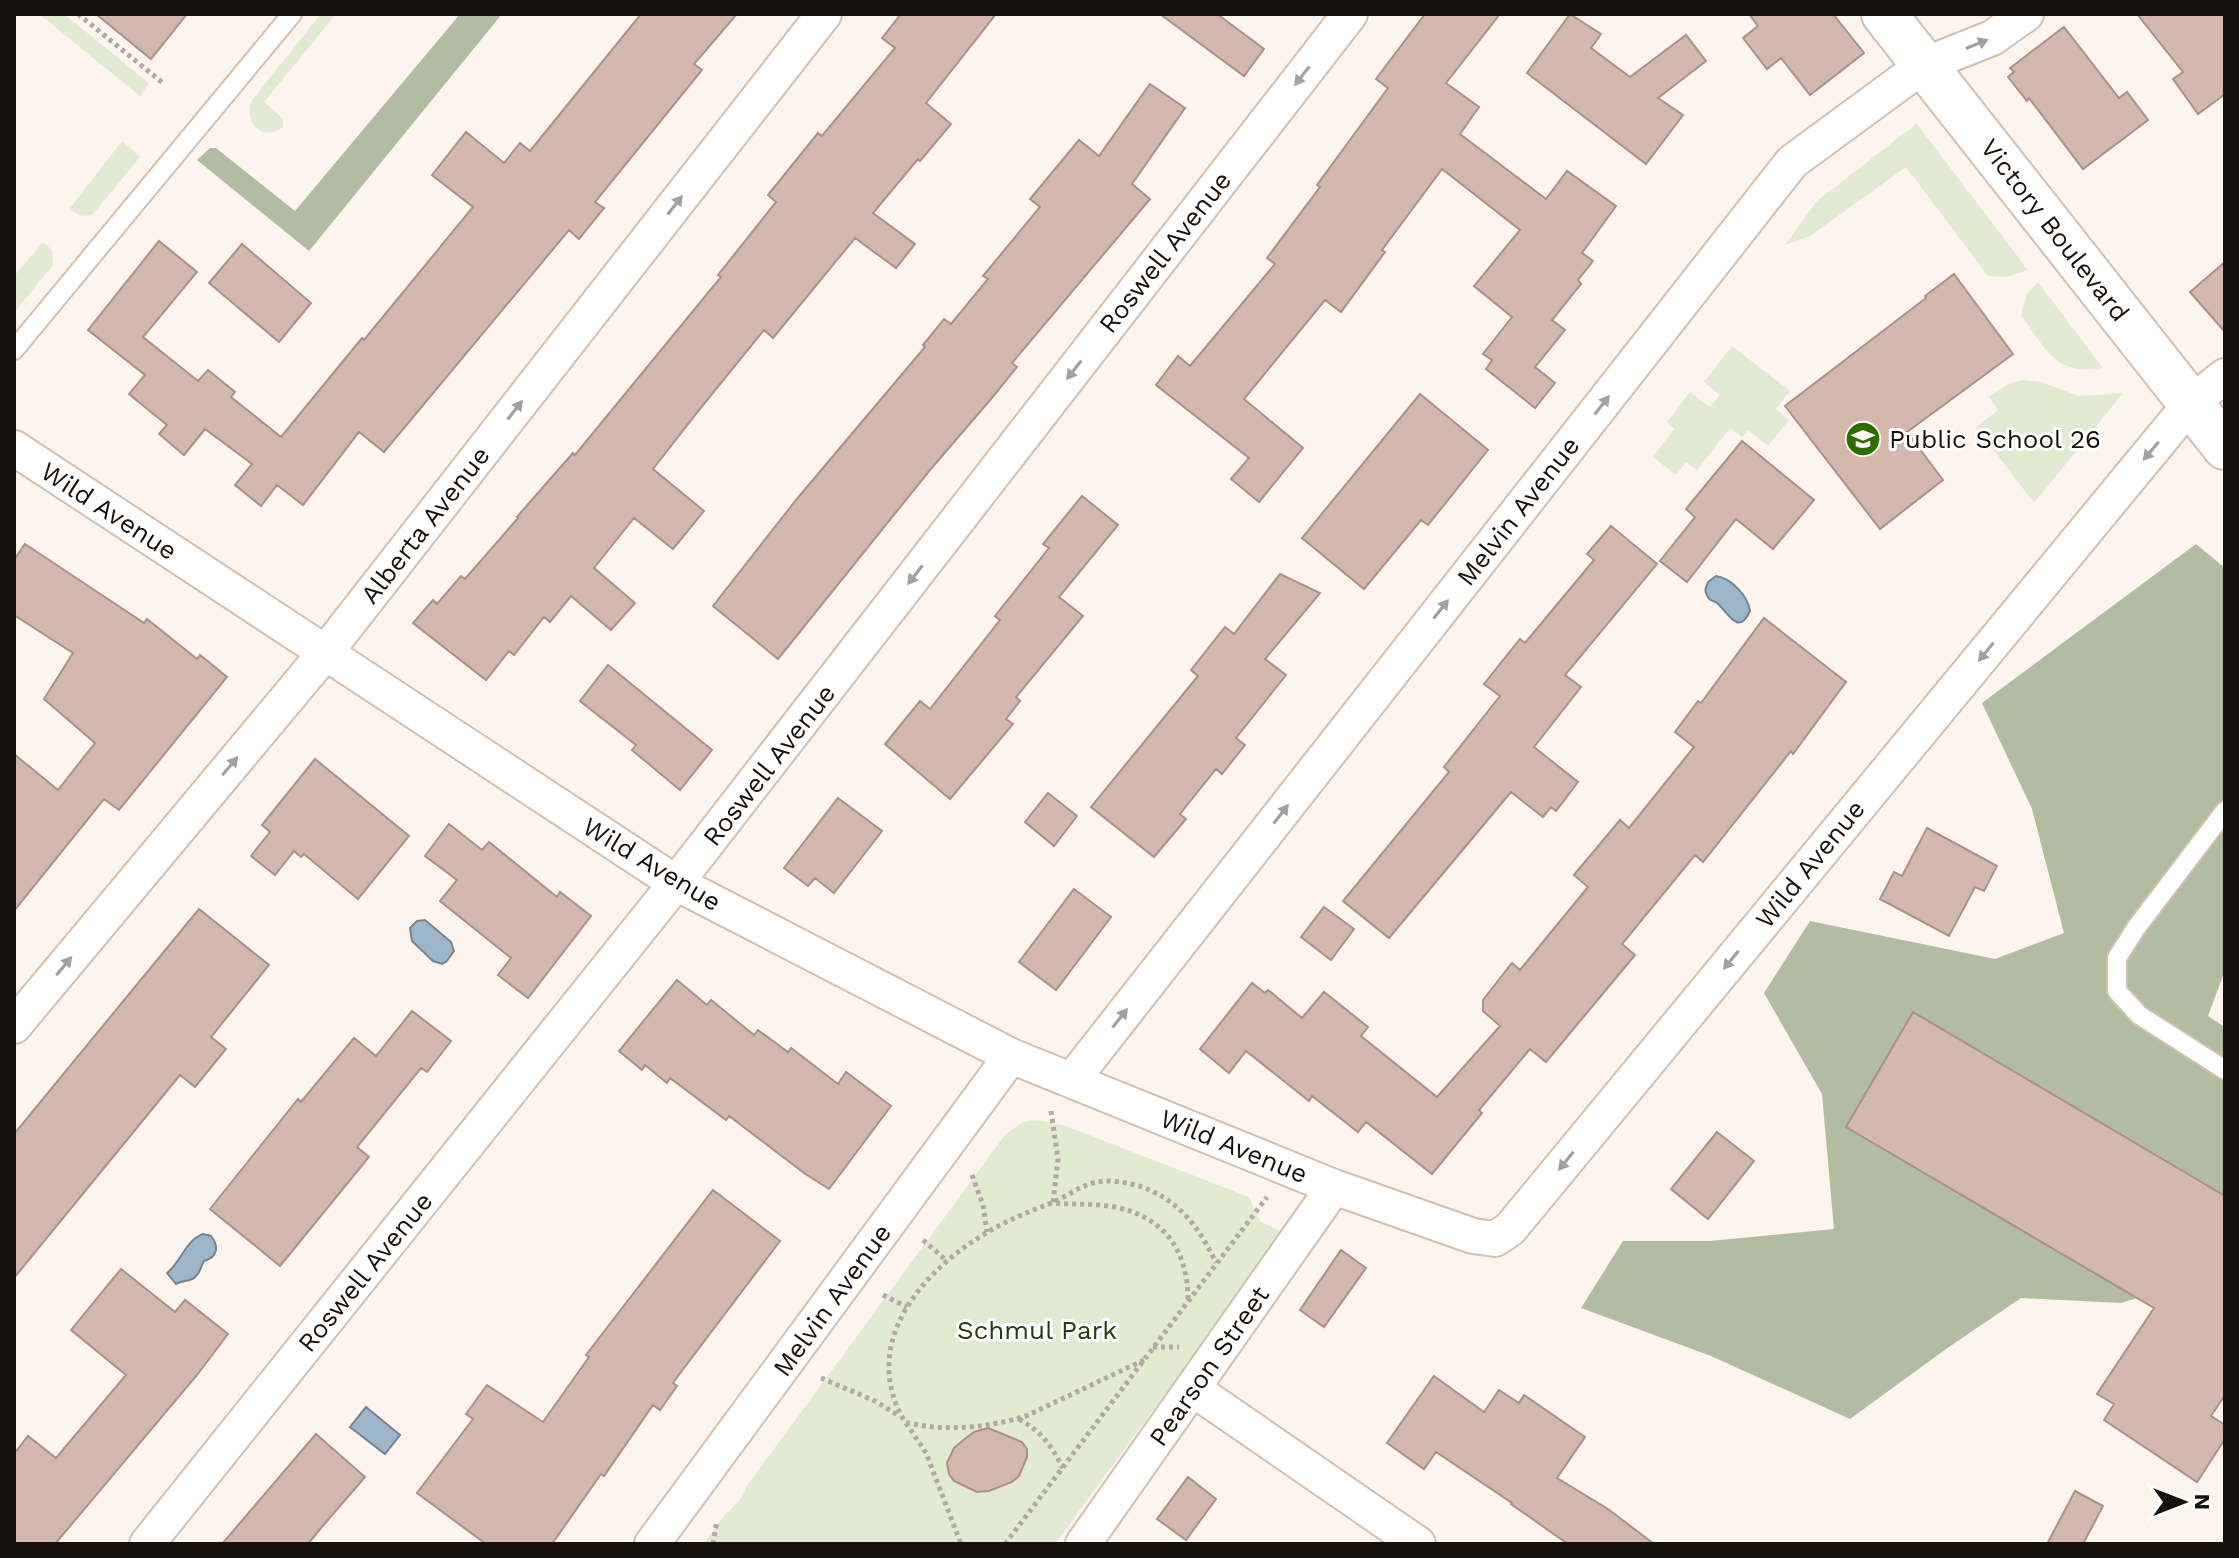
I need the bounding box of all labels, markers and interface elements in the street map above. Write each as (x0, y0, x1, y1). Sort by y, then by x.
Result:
one-way arrow (1965, 37, 1989, 50)
one-way arrow (1294, 66, 1311, 86)
street label: Victory Boulevard (1975, 133, 2135, 327)
street label: Roswell Avenue (1093, 165, 1237, 339)
one-way arrow (666, 195, 682, 215)
one-way arrow (1067, 360, 1083, 380)
one-way arrow (1593, 395, 1609, 415)
one-way arrow (506, 400, 522, 420)
school or university icon: Public School 26 (1844, 420, 1882, 458)
place label: Public School 26 (1889, 424, 2101, 454)
street label: Melvin Avenue (1451, 431, 1585, 591)
street label: Alberta Avenue (354, 440, 496, 610)
one-way arrow (2143, 441, 2160, 461)
street label: Wild Avenue (35, 456, 183, 566)
one-way arrow (908, 565, 924, 585)
one-way arrow (1432, 599, 1449, 619)
one-way arrow (1978, 641, 1995, 661)
street label: Roswell Avenue (697, 678, 841, 852)
one-way arrow (221, 756, 238, 776)
street label: Wild Avenue (1749, 794, 1871, 934)
one-way arrow (1272, 804, 1288, 824)
street label: Wild Avenue (577, 811, 727, 917)
one-way arrow (1723, 950, 1740, 970)
one-way arrow (55, 957, 72, 977)
one-way arrow (1111, 1008, 1128, 1028)
street label: Wild Avenue (1156, 1103, 1312, 1189)
one-way arrow (1558, 1151, 1575, 1171)
street label: Roswell Avenue (292, 1186, 438, 1358)
street label: Melvin Avenue (767, 1218, 897, 1382)
street label: Pearson Street (1143, 1280, 1275, 1452)
park label: Schmul Park (957, 1315, 1117, 1345)
north arrow (2143, 1462, 2223, 1542)
text: N (2190, 1494, 2215, 1510)

